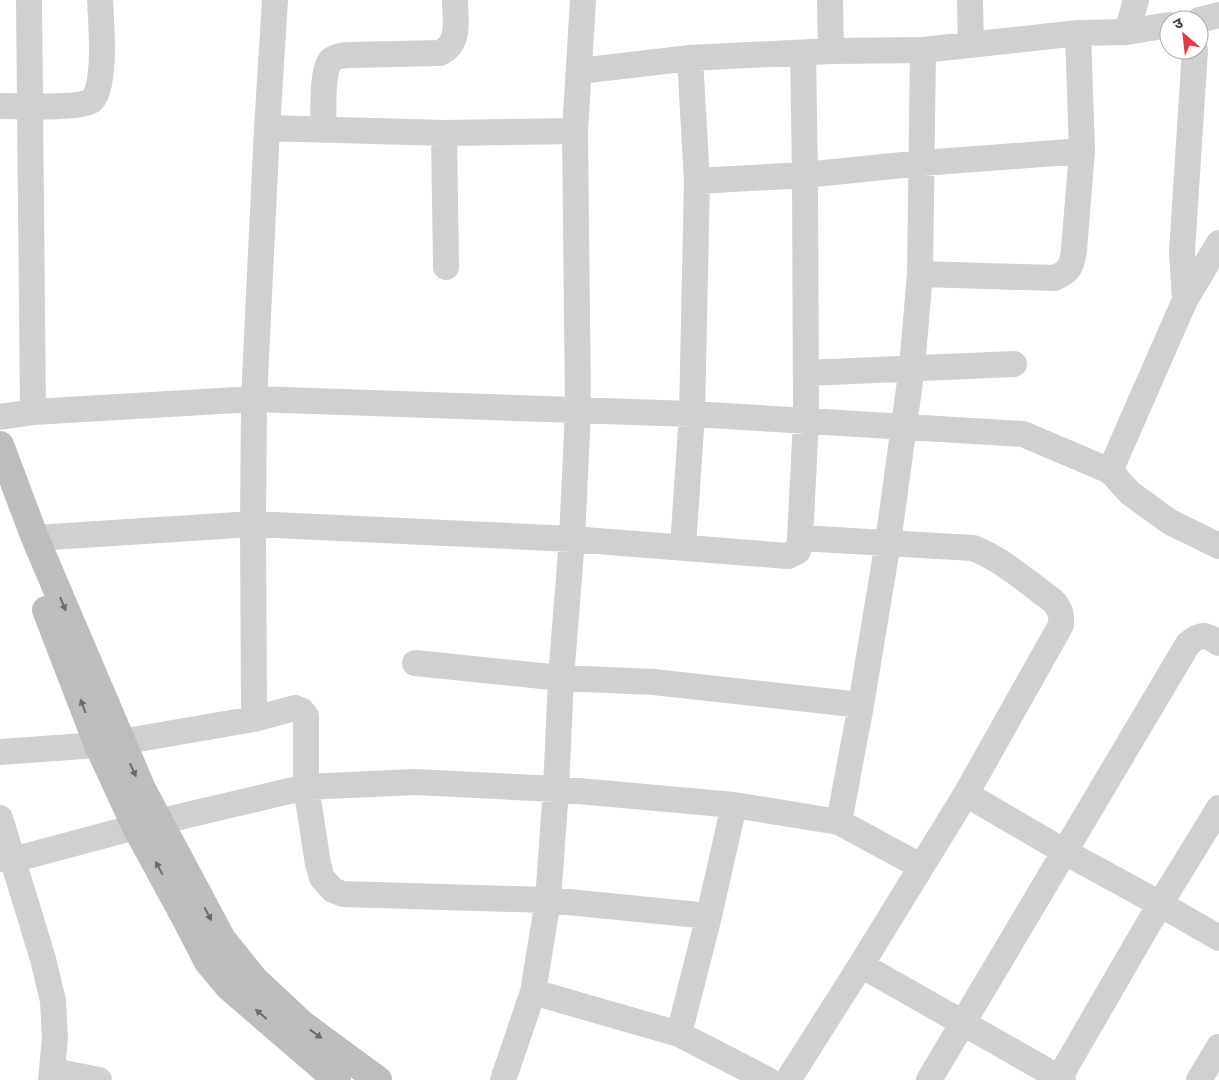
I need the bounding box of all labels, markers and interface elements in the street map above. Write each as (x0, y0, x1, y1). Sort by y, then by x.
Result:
north arrow (1159, 10, 1209, 60)
text: उ (1170, 13, 1186, 33)
one-way arrow (60, 597, 68, 612)
one-way arrow (78, 698, 86, 713)
one-way arrow (130, 763, 138, 777)
one-way arrow (155, 861, 163, 876)
one-way arrow (204, 908, 213, 921)
one-way arrow (255, 1008, 267, 1020)
one-way arrow (309, 1029, 323, 1039)

